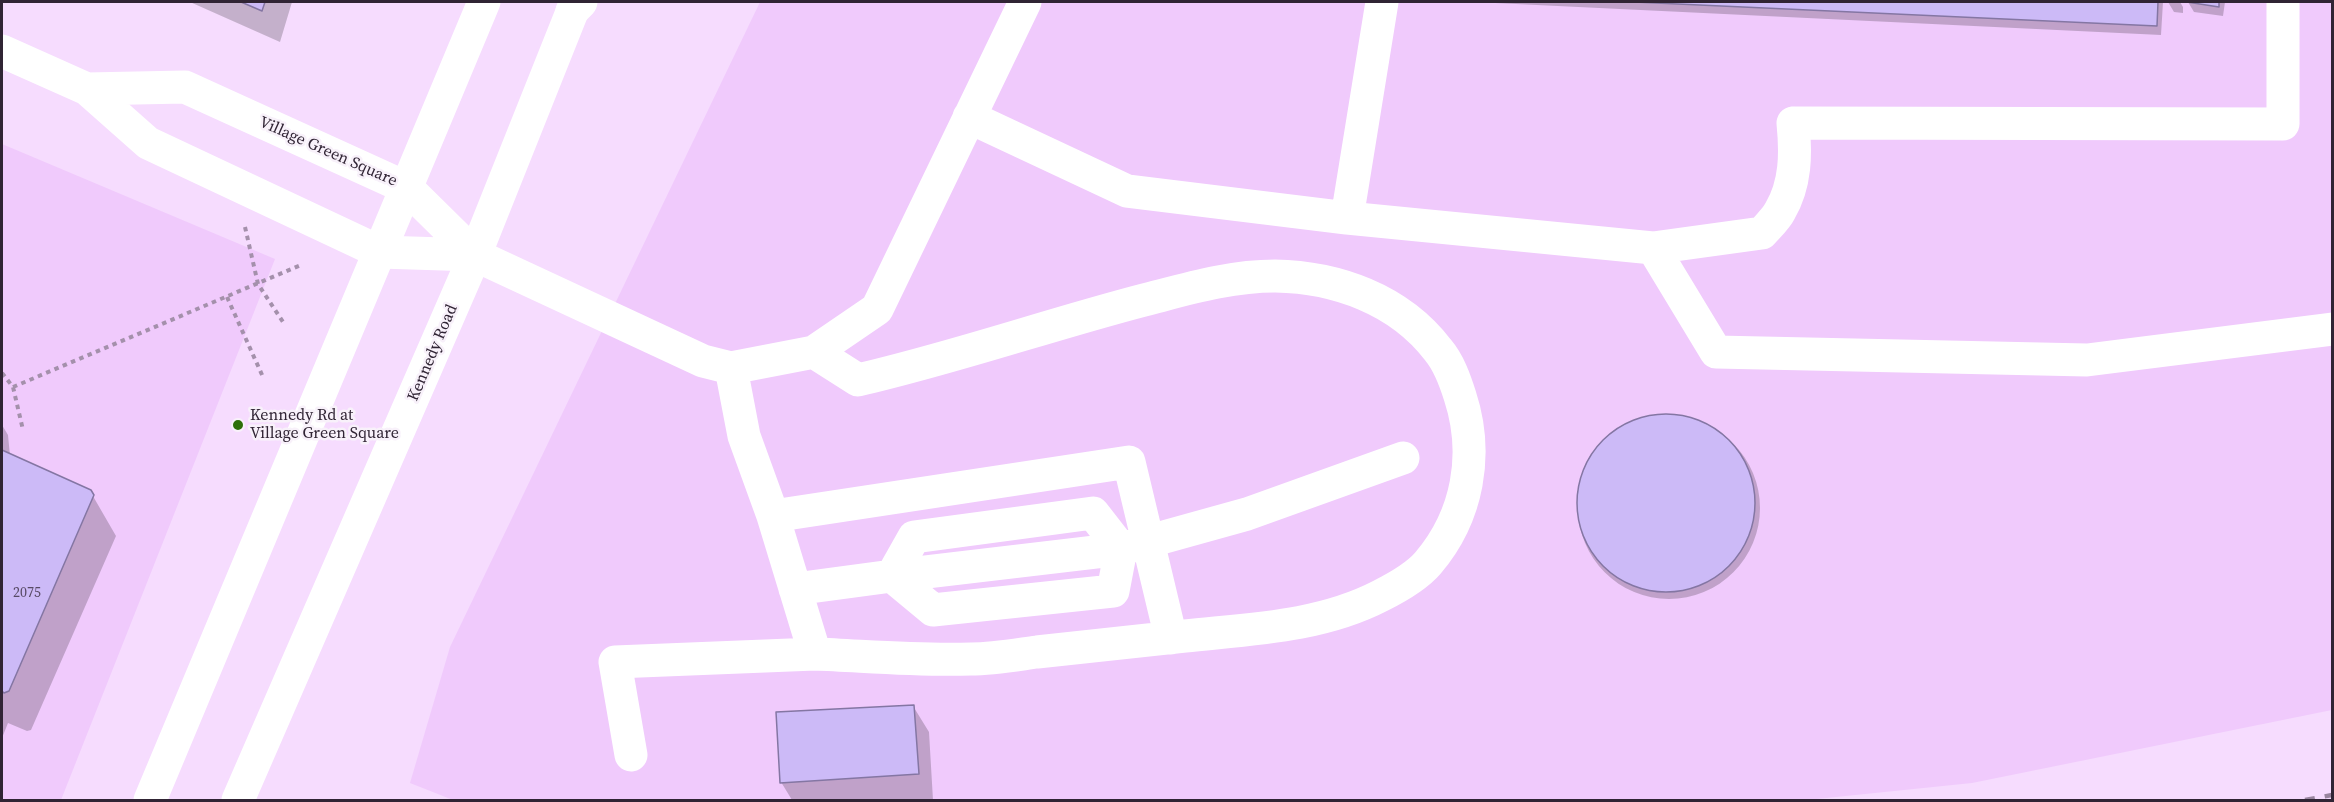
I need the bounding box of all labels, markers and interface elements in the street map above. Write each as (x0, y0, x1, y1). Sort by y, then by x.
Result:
street label: Village Green Square (256, 113, 400, 191)
street label: Kennedy Road (404, 302, 462, 404)
place label: Kennedy Rd at Village Green Square (250, 406, 399, 444)
marker: Kennedy Rd at Village Green Square (231, 418, 245, 432)
house number: 2075 (13, 585, 41, 601)

